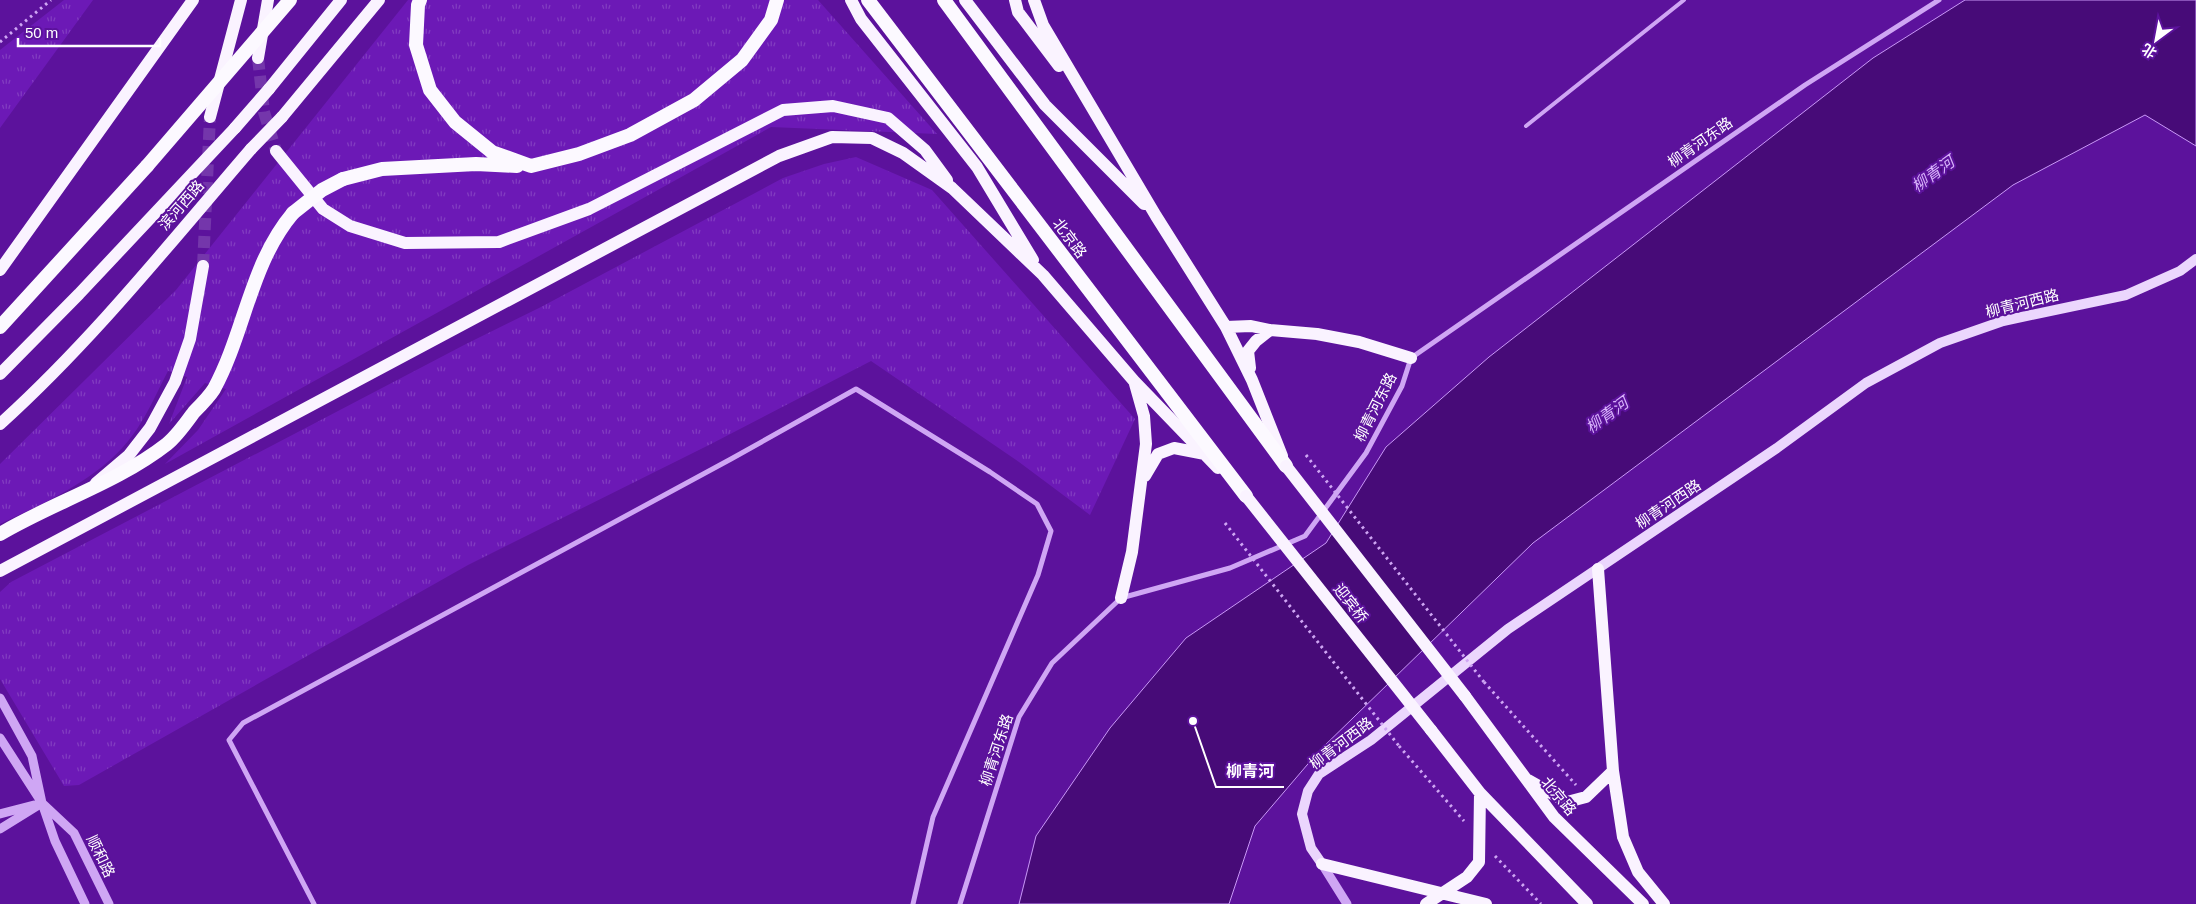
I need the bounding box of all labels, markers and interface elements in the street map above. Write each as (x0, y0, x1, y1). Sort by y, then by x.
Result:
scale bar (18, 15, 160, 47)
north arrow (2131, 15, 2181, 65)
text: 50 m (25, 24, 58, 41)
text: 北 (2139, 41, 2159, 62)
street label: 柳青河东路 (1664, 114, 1736, 170)
water label: 柳青河 (1909, 151, 1960, 195)
street label: 滨河西路 (155, 177, 207, 233)
street label: 北京路 (1050, 215, 1090, 261)
street label: 柳青河西路 (1984, 286, 2060, 320)
street label: 柳青河东路 (1350, 370, 1400, 444)
water label: 柳青河 (1583, 392, 1634, 436)
street label: 柳青河西路 (1632, 476, 1704, 532)
street label: 迎宾桥 (1330, 580, 1372, 626)
street label: 柳青河东路 (976, 712, 1016, 788)
street label: 柳青河西路 (1306, 714, 1376, 772)
callout: 柳青河 (1216, 756, 1284, 787)
text: 柳青河 (1226, 763, 1274, 780)
street label: 北京路 (1538, 773, 1580, 819)
street label: 顺和路 (83, 832, 119, 880)

